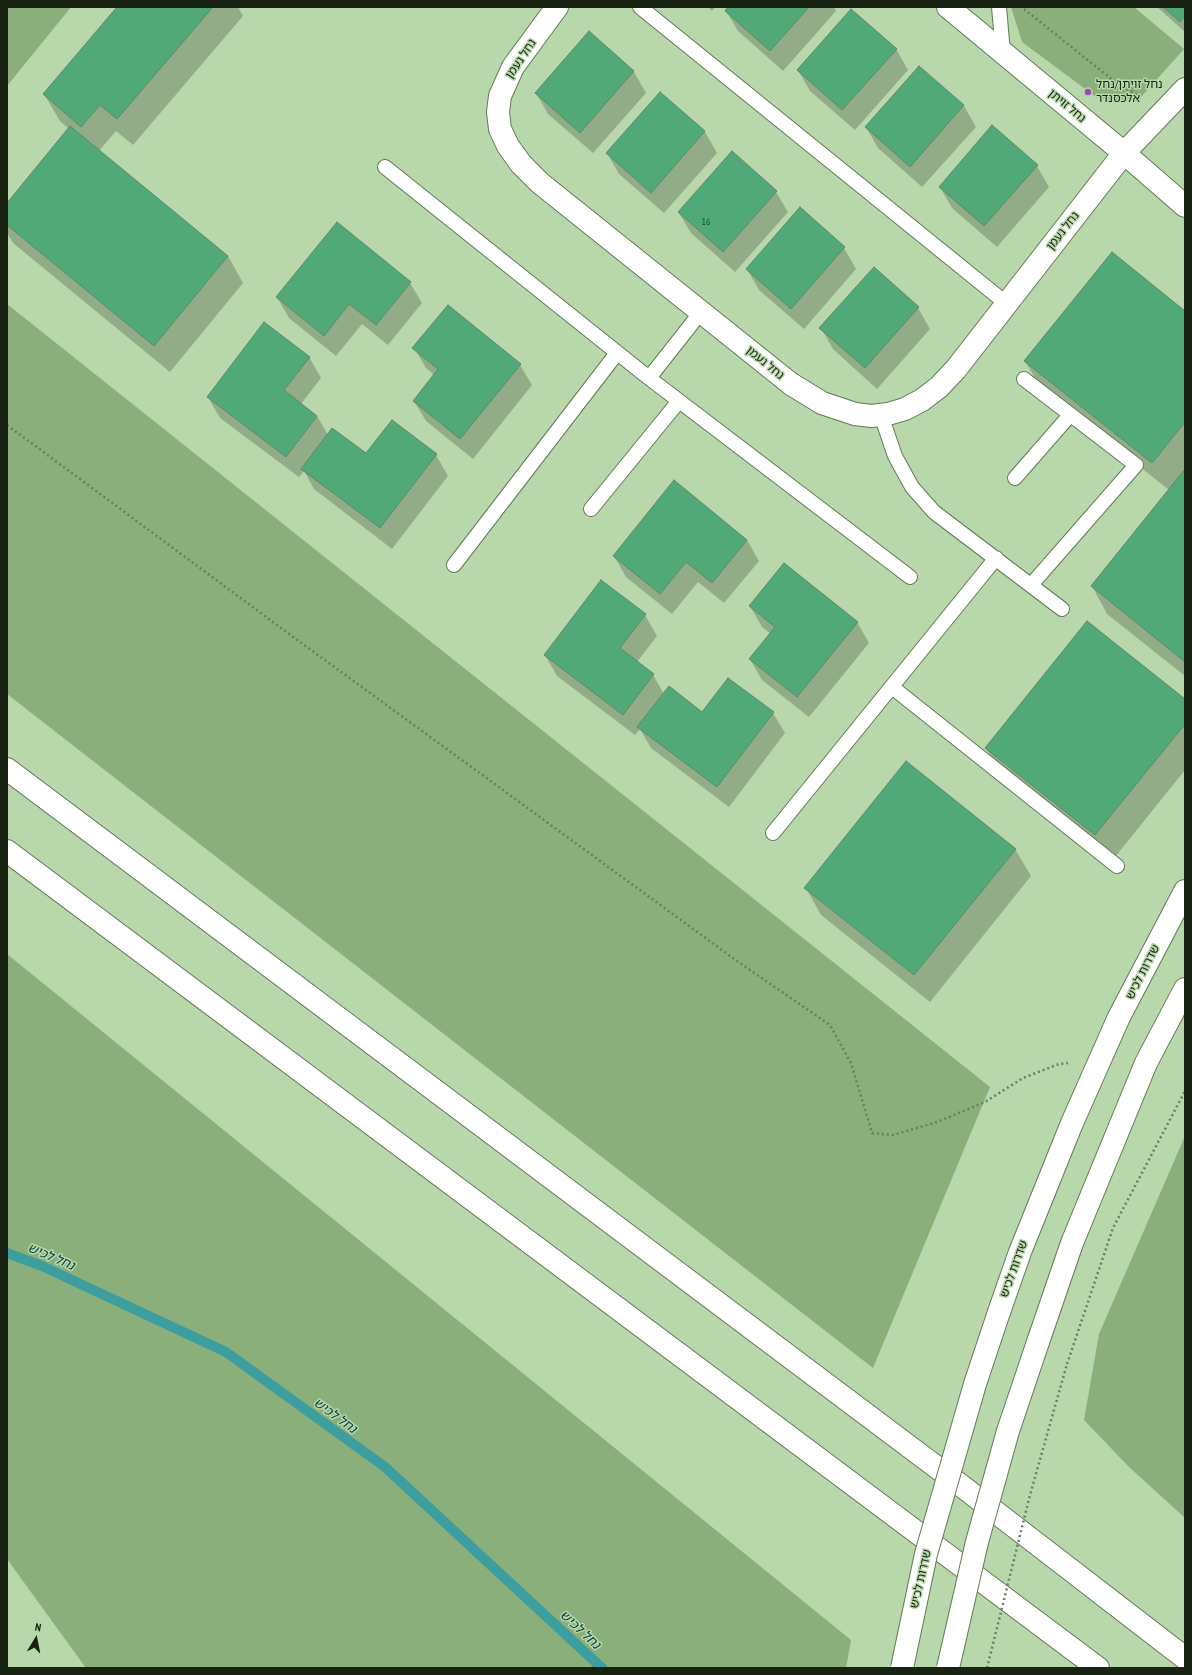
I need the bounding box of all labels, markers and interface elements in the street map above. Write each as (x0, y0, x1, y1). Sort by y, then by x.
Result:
street label: נחל נעמן (502, 36, 540, 82)
place label: נחל זויתן/נחל אלכסנדר (1096, 78, 1163, 106)
street label: נחל זויתן (1045, 86, 1089, 126)
marker: נחל זויתן/נחל אלכסנדר (1083, 87, 1093, 97)
street label: נחל נעמן (1044, 209, 1082, 253)
house number: 16 (702, 216, 710, 228)
street label: נחל נעמן (743, 343, 787, 383)
street label: שדרות לכיש (1123, 942, 1163, 1002)
street label: שדרות לכיש (997, 1238, 1031, 1300)
water label: נחל לכיש (25, 1240, 77, 1274)
water label: נחל לכיש (310, 1395, 360, 1437)
street label: שדרות לכיש (907, 1548, 935, 1610)
water label: נחל לכיש (557, 1607, 603, 1653)
north arrow (16, 1619, 56, 1659)
text: N (34, 1620, 42, 1635)

